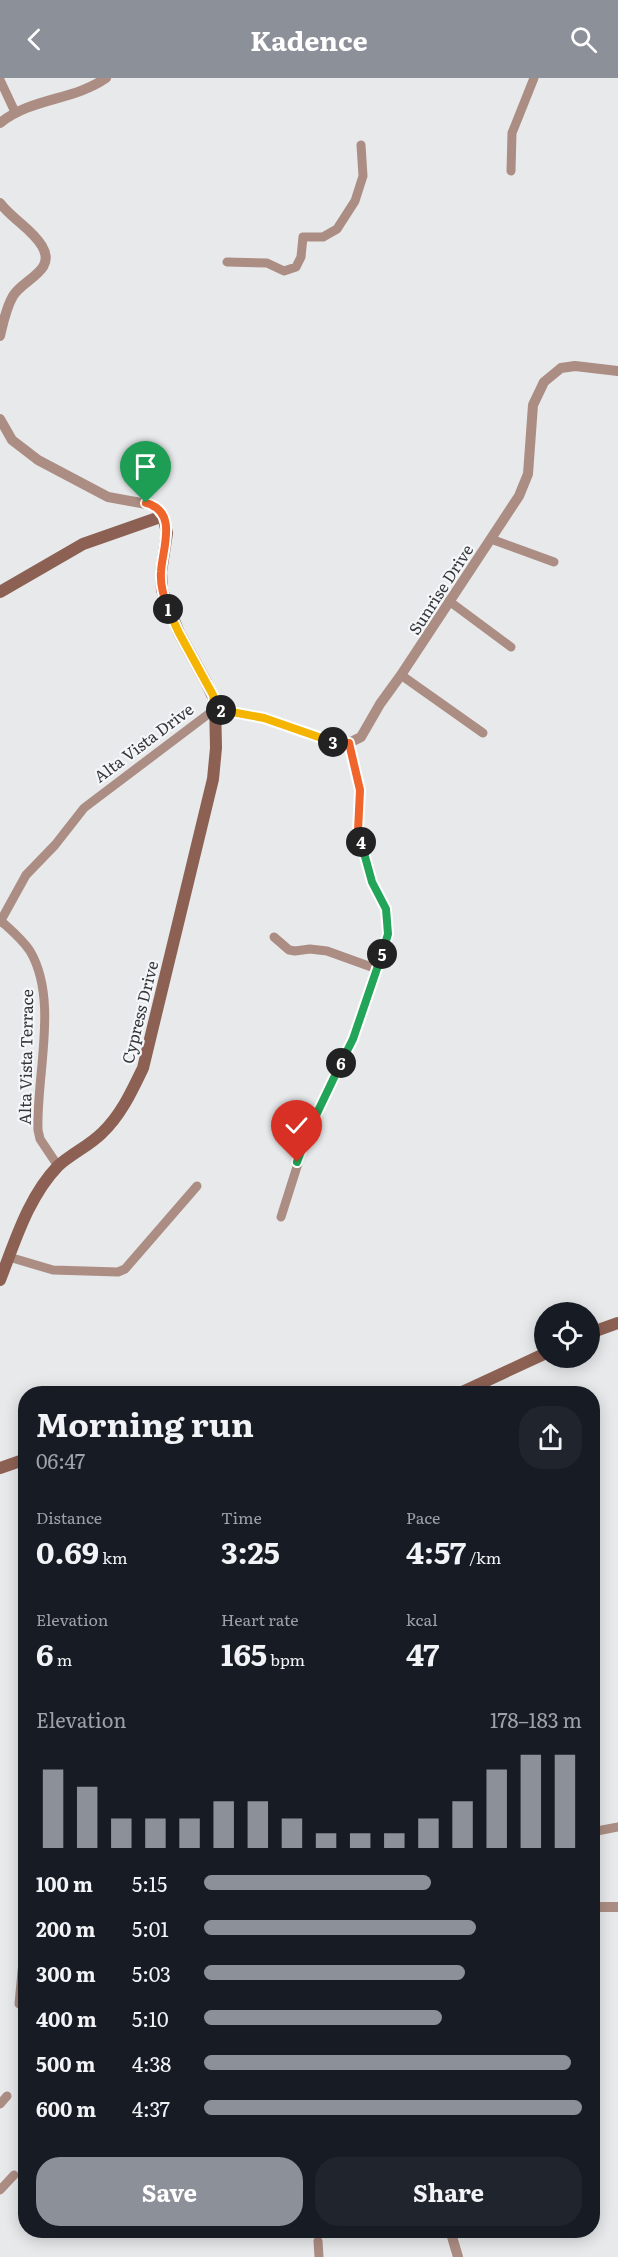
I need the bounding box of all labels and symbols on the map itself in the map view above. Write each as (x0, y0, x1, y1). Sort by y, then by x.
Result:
pin (120, 441, 171, 503)
street label: Sunrise Drive (402, 539, 478, 639)
pin: 1 (153, 594, 183, 624)
pin: 2 (206, 695, 236, 725)
street label: Alta Vista Drive (88, 697, 198, 787)
pin: 3 (318, 727, 348, 757)
pin: 4 (346, 827, 376, 857)
pin: 5 (367, 939, 397, 969)
street label: Cypress Drive (115, 958, 163, 1066)
street label: Alta Vista Terrace (12, 989, 38, 1125)
pin: 6 (326, 1048, 356, 1078)
pin (271, 1100, 322, 1162)

